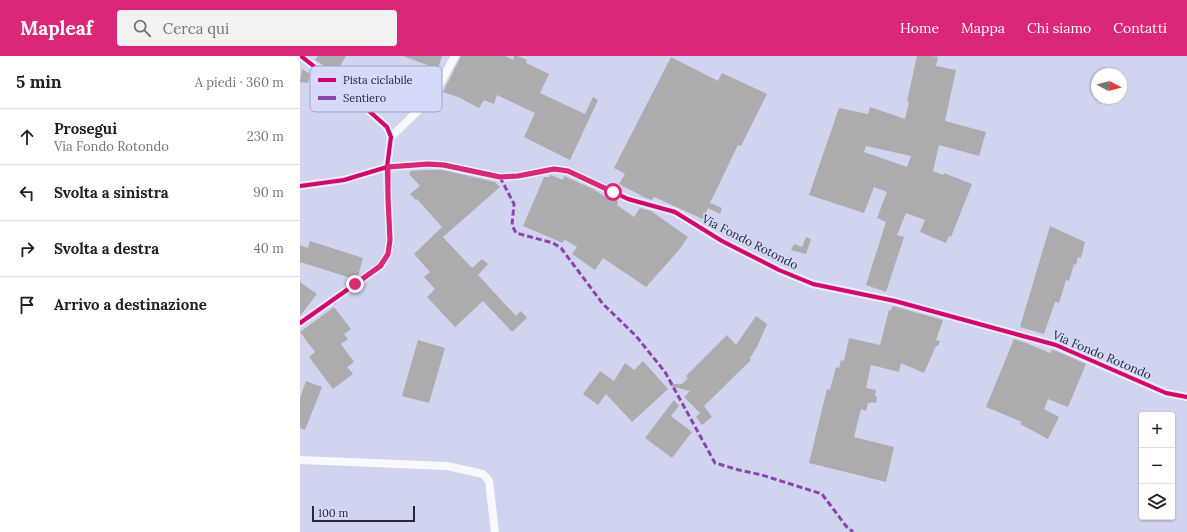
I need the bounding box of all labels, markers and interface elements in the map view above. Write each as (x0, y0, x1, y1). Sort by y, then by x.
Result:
search box (117, 10, 397, 46)
text: Mapleaf (20, 16, 93, 40)
icon: search (131, 17, 153, 39)
text: Cerca qui (163, 19, 229, 38)
text: Home (900, 19, 939, 37)
text: Mappa (961, 19, 1005, 37)
text: Chi siamo (1027, 19, 1091, 37)
text: Contatti (1113, 19, 1167, 37)
legend (310, 66, 442, 112)
north arrow (1091, 68, 1127, 104)
text: 5 min (16, 71, 62, 93)
text: Pista ciclabile (343, 73, 413, 87)
text: A piedi · 360 m (195, 74, 284, 91)
text: Sentiero (343, 91, 386, 105)
text: Prosegui (54, 119, 117, 138)
icon: ahead (16, 126, 38, 148)
text: 230 m (247, 128, 284, 145)
text: Via Fondo Rotondo (54, 138, 169, 155)
icon: left (16, 182, 38, 204)
text: Svolta a sinistra (54, 183, 169, 202)
route start (604, 183, 622, 201)
text: 90 m (253, 184, 284, 201)
street label: Via Fondo Rotondo (699, 210, 801, 272)
icon: right (16, 238, 38, 260)
text: Svolta a destra (54, 239, 159, 258)
text: 40 m (254, 240, 284, 257)
route end (346, 275, 364, 293)
icon: arrive (16, 294, 38, 316)
text: Arrivo a destinazione (54, 295, 207, 314)
street label: Via Fondo Rotondo (1050, 327, 1154, 382)
map controls (1139, 412, 1175, 520)
button: + (1139, 412, 1175, 448)
button: − (1139, 448, 1175, 484)
button: layers (1139, 484, 1175, 520)
scale bar (312, 504, 415, 523)
text: 100 m (318, 506, 348, 520)

